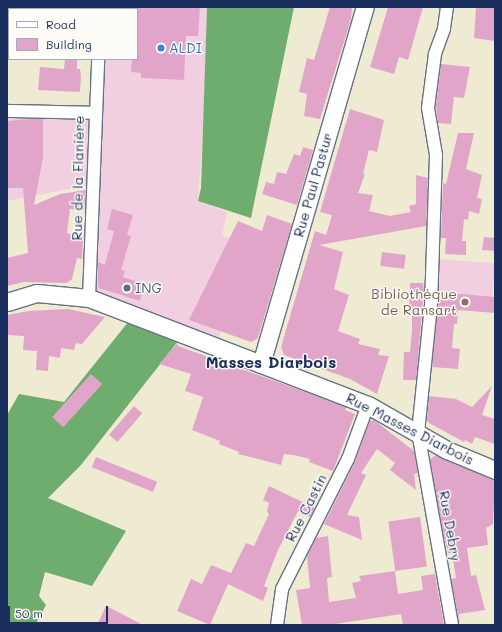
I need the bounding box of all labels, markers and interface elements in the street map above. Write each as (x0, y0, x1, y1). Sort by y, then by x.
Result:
legend (8, 8, 138, 60)
text: Road (46, 16, 76, 32)
text: Building (46, 36, 92, 52)
place label: ALDI (169, 40, 202, 56)
marker: ALDI (156, 43, 166, 53)
street label: Rue de la Flanière (69, 115, 87, 241)
street label: Rue Paul Pastur (290, 131, 336, 239)
place label: ING (135, 280, 162, 296)
marker: ING (122, 283, 132, 293)
place label: Bibliothèque de Ransart (371, 286, 457, 318)
marker: Bibliothèque de Ransart (460, 297, 470, 307)
district label: Masses Diarbois (206, 352, 336, 372)
street label: Rue Masses Diarbois (343, 389, 477, 469)
street label: Rue Castin (282, 471, 330, 545)
street label: Rue Debry (436, 489, 464, 563)
scale bar (10, 598, 110, 624)
text: 50 m (15, 605, 43, 621)

